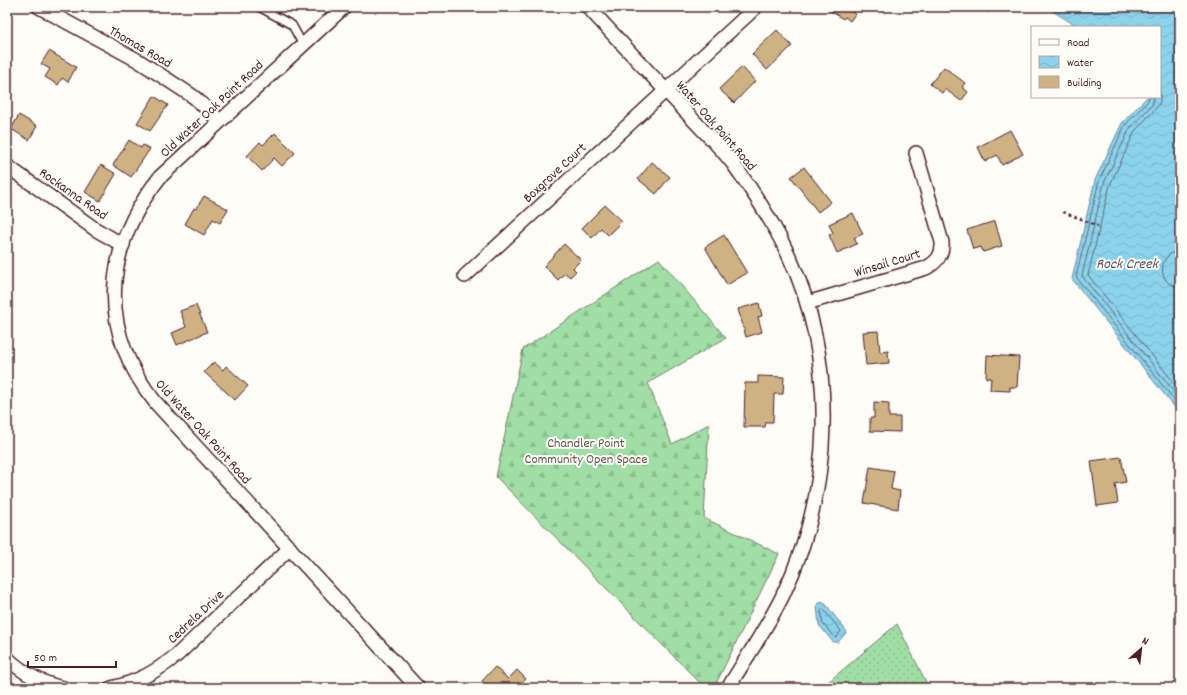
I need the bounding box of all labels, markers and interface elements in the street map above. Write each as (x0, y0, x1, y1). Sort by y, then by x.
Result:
street label: Thomas Road (105, 22, 175, 74)
legend (1031, 26, 1161, 98)
text: Road (1067, 35, 1089, 52)
text: Water (1067, 55, 1094, 72)
street label: Old Water Oak Point Road (156, 56, 269, 163)
text: Building (1067, 75, 1102, 92)
street label: Water Oak Point Road (671, 77, 760, 176)
street label: Boxgrove Court (519, 139, 592, 208)
street label: Rockanna Road (34, 164, 111, 226)
street label: Winsail Court (852, 244, 923, 283)
water label: Rock Creek (1096, 254, 1160, 276)
street label: Old Water Oak Point Road (150, 375, 255, 489)
park label: Chandler Point Community Open Space (525, 434, 647, 470)
street label: Cedrela Drive (164, 586, 229, 649)
north arrow (1121, 629, 1161, 669)
text: N (1139, 634, 1151, 651)
scale bar (28, 643, 116, 669)
text: 50 m (34, 650, 57, 667)

